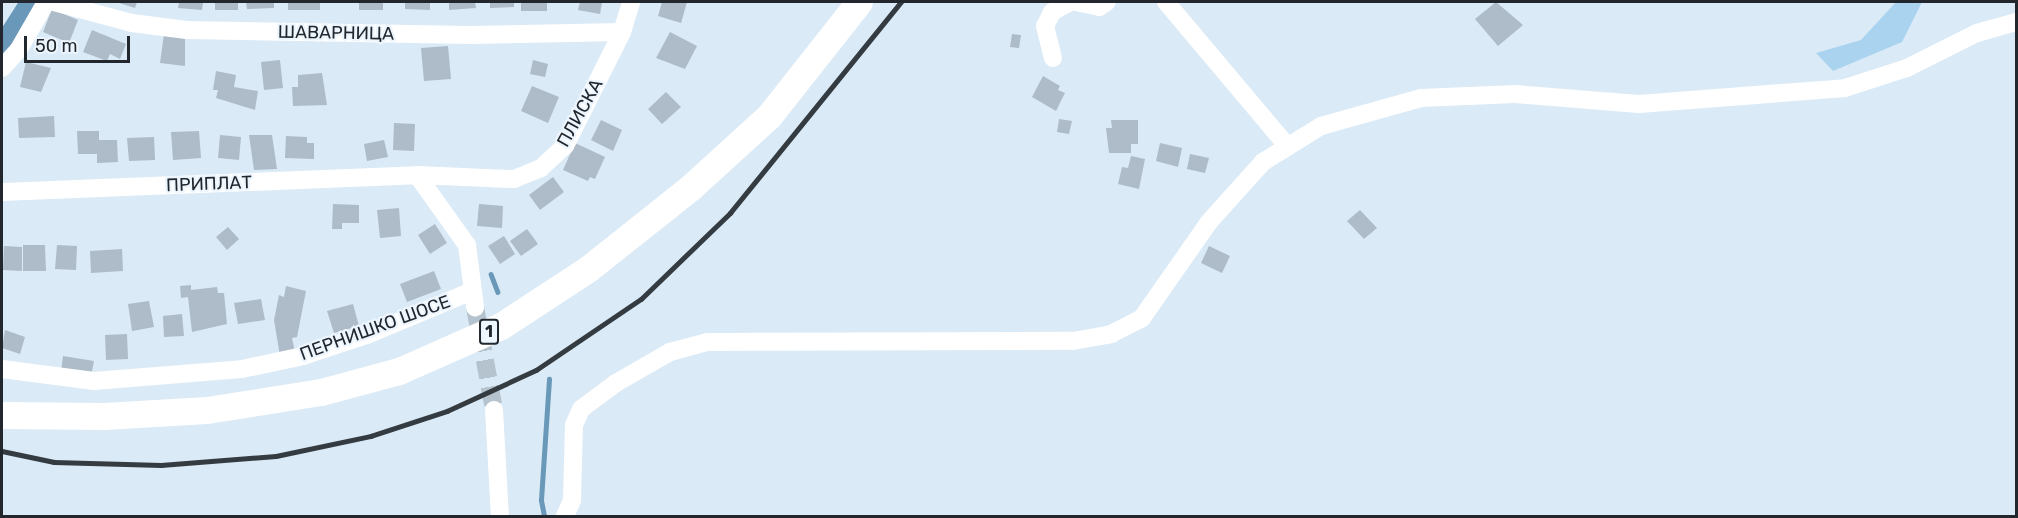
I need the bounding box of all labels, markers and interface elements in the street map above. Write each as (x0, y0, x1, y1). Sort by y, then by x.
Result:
street label: ШАВАРНИЦА (278, 21, 394, 45)
scale bar (27, 24, 134, 62)
text: 50 m (35, 35, 78, 57)
street label: ПЛИСКА (553, 75, 607, 151)
street label: ПРИПЛАТ (166, 172, 252, 196)
street label: ПЕРНИШКО ШОСЕ (297, 291, 453, 365)
road number: 1 (478, 319, 500, 345)

